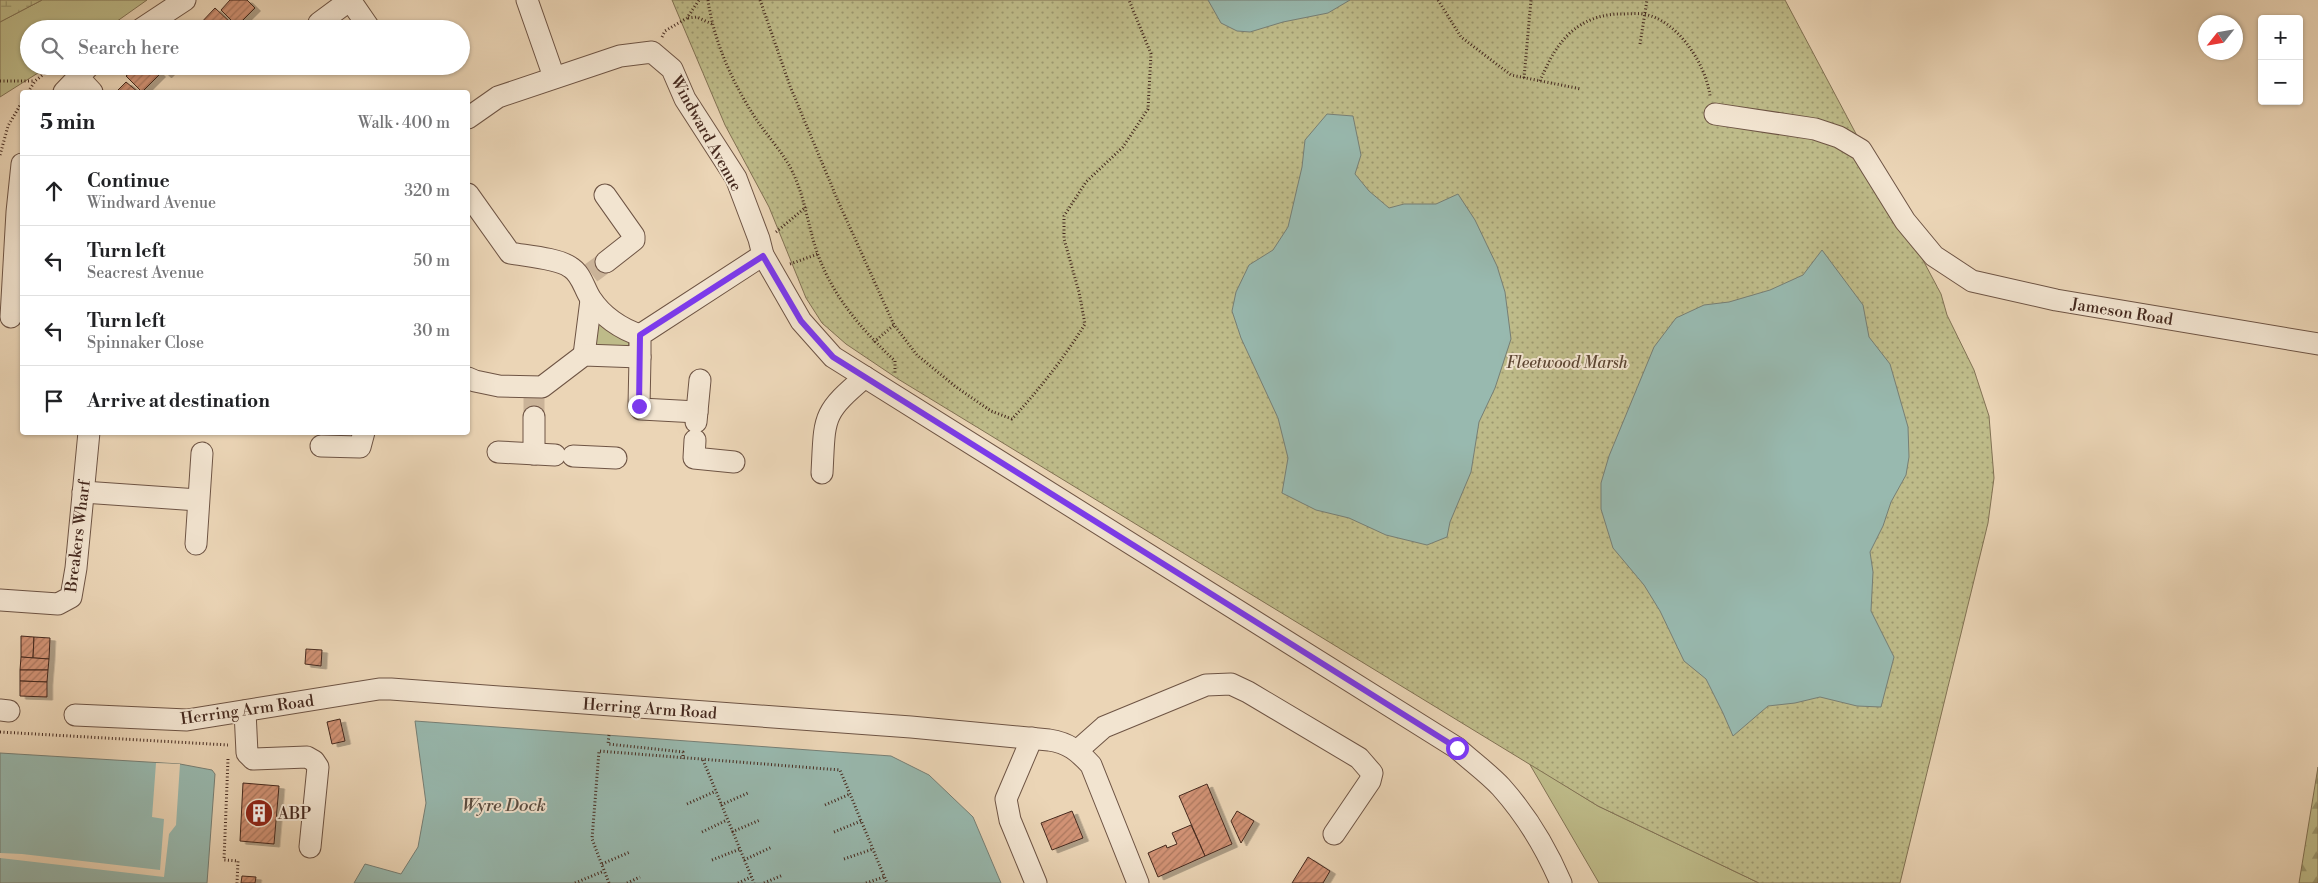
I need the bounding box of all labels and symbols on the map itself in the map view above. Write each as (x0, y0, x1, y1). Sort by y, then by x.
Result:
north arrow (2198, 15, 2243, 60)
street label: Windward Avenue (666, 71, 746, 195)
street label: Jameson Road (2068, 294, 2174, 330)
park label: Fleetwood Marsh (1506, 353, 1628, 373)
route end (628, 395, 651, 418)
street label: Breakers Wharf (61, 478, 95, 594)
street label: Herring Arm Road (179, 691, 315, 729)
street label: Herring Arm Road (582, 694, 718, 724)
route start (1446, 737, 1469, 760)
water label: Wyre Dock (462, 794, 546, 817)
building icon: ABP (244, 798, 274, 828)
place label: ABP (277, 804, 311, 824)

